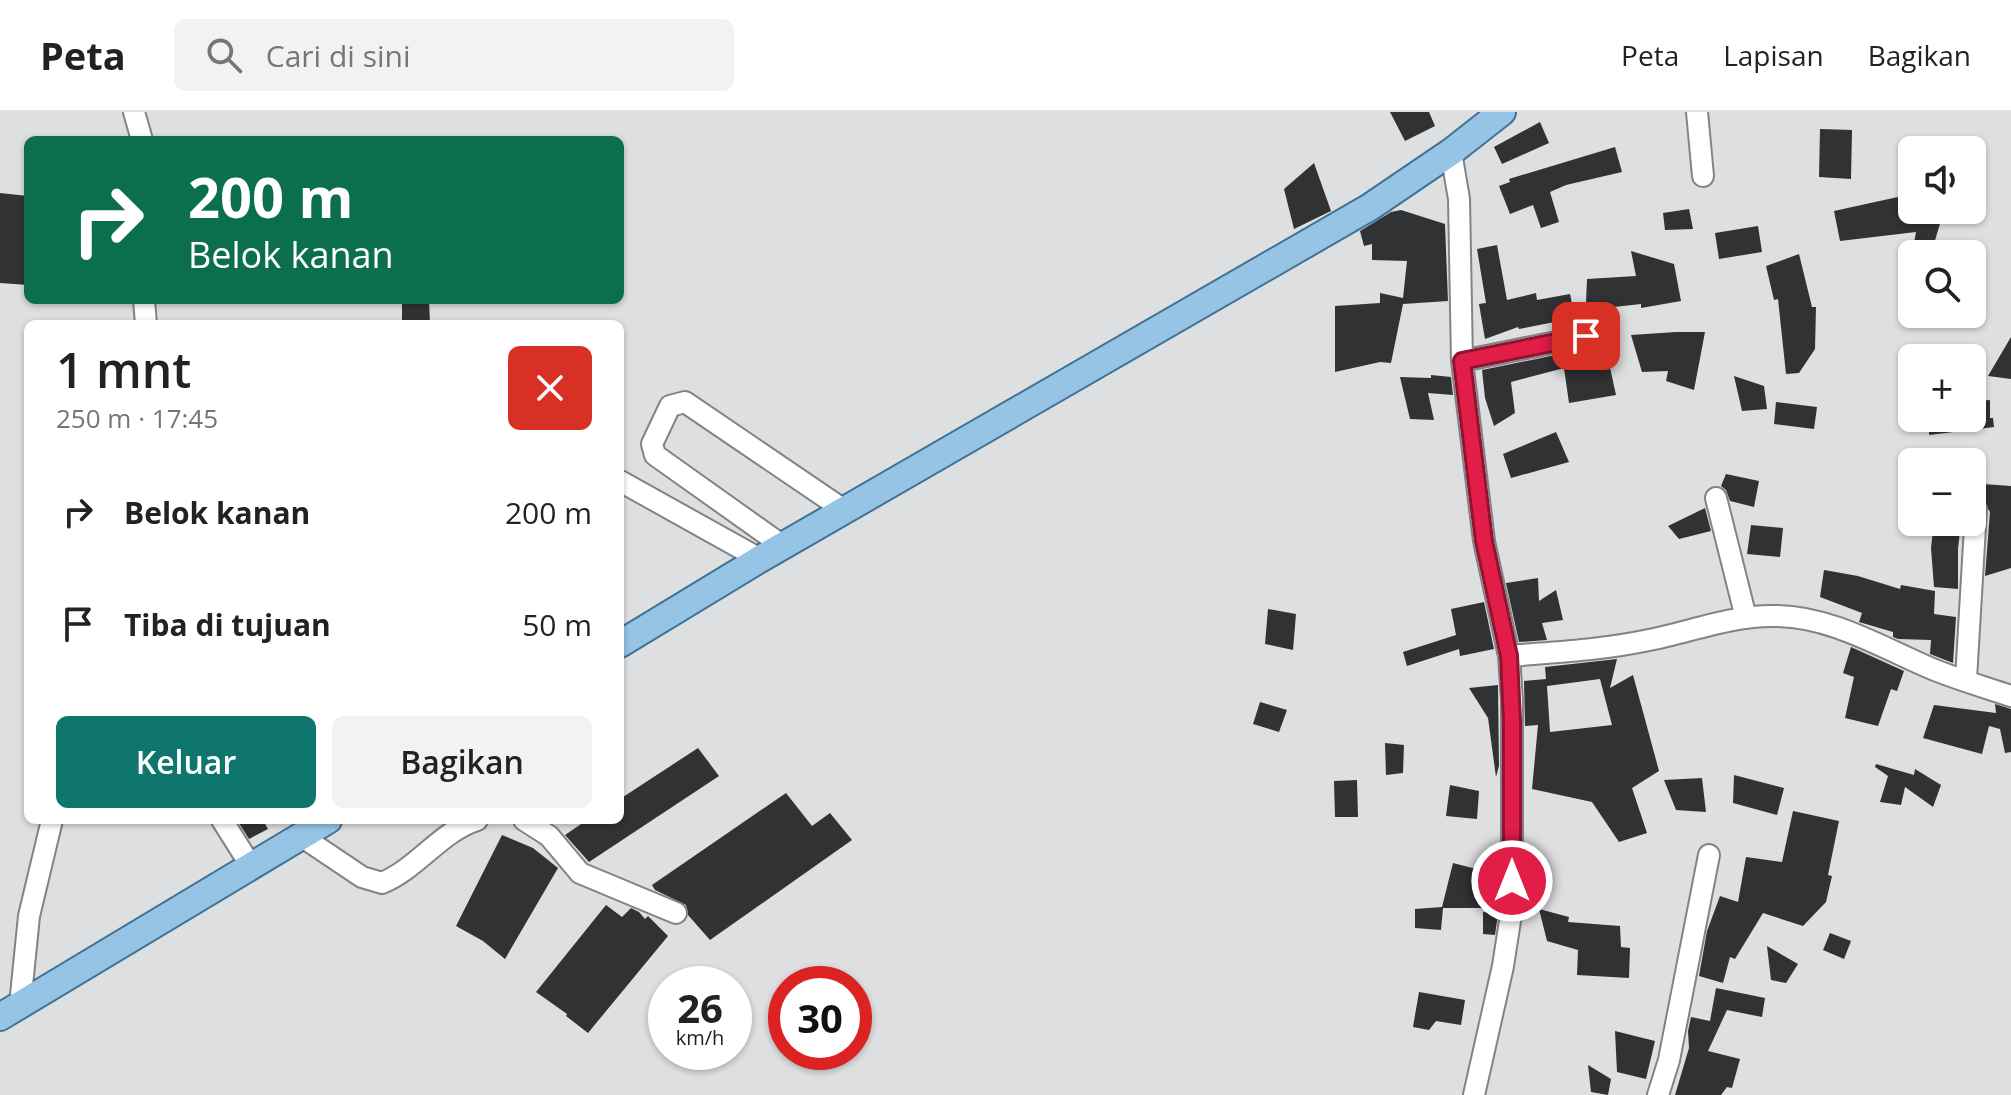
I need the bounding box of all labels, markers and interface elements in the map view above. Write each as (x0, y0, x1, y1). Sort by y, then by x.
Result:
search box (174, 19, 734, 91)
text: Peta (40, 29, 126, 81)
icon: search (202, 33, 246, 77)
text: Cari di sini (266, 35, 411, 76)
text: Peta (1621, 36, 1679, 74)
text: Lapisan (1723, 36, 1824, 74)
text: Bagikan (1868, 36, 1971, 74)
map controls (1898, 136, 1986, 536)
button: sound (1898, 136, 1986, 224)
text: 200 m (188, 158, 354, 234)
icon: right (56, 168, 160, 272)
text: Belok kanan (188, 230, 394, 279)
button: search (1898, 240, 1986, 328)
pin (1552, 302, 1620, 370)
icon: arrive (1564, 314, 1608, 358)
text: 1 mnt (56, 337, 191, 402)
button: + (1898, 344, 1986, 432)
button: close (508, 346, 592, 430)
text: 250 m · 17:45 (56, 400, 218, 436)
button: − (1898, 448, 1986, 536)
icon: right (56, 490, 100, 534)
text: Belok kanan (124, 492, 310, 533)
text: 200 m (505, 492, 592, 533)
icon: arrive (56, 602, 100, 646)
text: Tiba di tujuan (124, 604, 331, 645)
text: 50 m (522, 604, 592, 645)
button: Keluar (56, 716, 316, 808)
button: Bagikan (332, 716, 592, 808)
position arrow (1470, 839, 1554, 923)
speed limit sign: 30 (768, 966, 872, 1070)
text: 26 (677, 980, 723, 1035)
text: km/h (676, 1024, 724, 1051)

